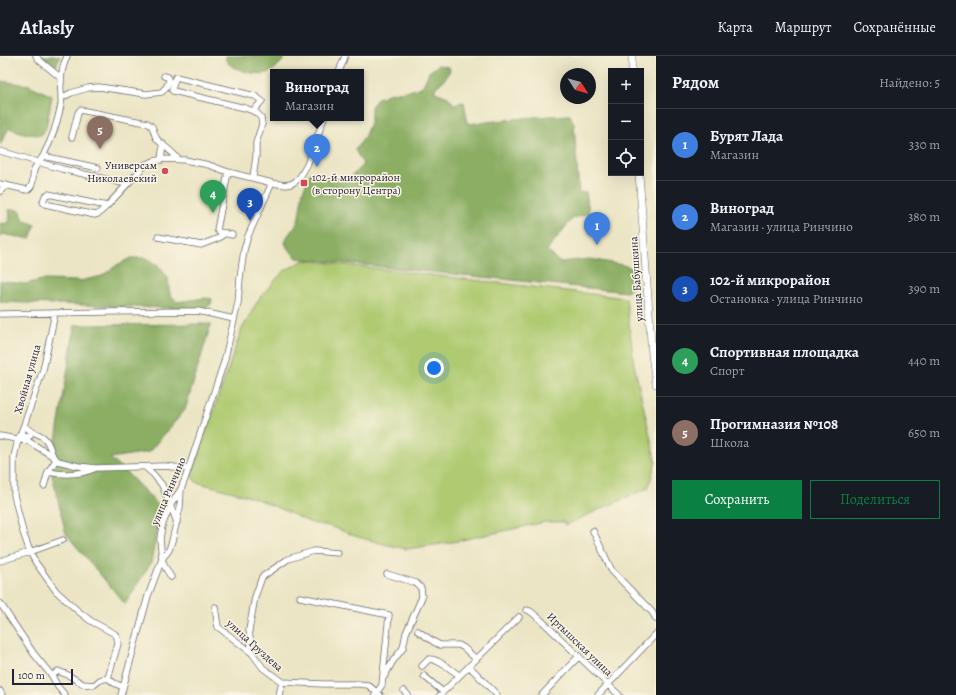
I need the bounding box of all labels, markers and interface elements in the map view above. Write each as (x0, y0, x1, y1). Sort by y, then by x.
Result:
text: Atlasly (20, 15, 74, 41)
text: Карта (718, 18, 753, 37)
text: Маршрут (775, 18, 831, 37)
text: Сохранённые (853, 18, 936, 37)
north arrow (560, 68, 596, 104)
map controls (608, 68, 644, 176)
button: + (608, 68, 644, 104)
popup (270, 69, 364, 121)
text: Рядом (672, 71, 719, 94)
text: Найдено: 5 (879, 74, 940, 91)
text: Виноград (285, 77, 349, 97)
text: Магазин (285, 97, 334, 114)
button: − (608, 104, 644, 140)
pin: 5 (87, 116, 113, 149)
text: Бурят Лада (710, 126, 783, 146)
pin: 2 (304, 134, 330, 167)
text: 1 (683, 136, 687, 153)
text: 330 m (909, 136, 940, 153)
button: locate (608, 140, 644, 176)
text: Магазин (710, 146, 759, 163)
place label: Универсам Николаевский (87, 158, 157, 186)
marker: Универсам Николаевский (160, 166, 170, 176)
place label: 102-й микрорайон (в сторону Центра) (312, 170, 401, 198)
marker: 102-й микрорайон (в сторону Центра) (299, 178, 309, 188)
pin: 4 (200, 180, 226, 213)
pin: 3 (237, 188, 263, 221)
text: Виноград (710, 198, 774, 218)
text: 2 (682, 208, 688, 225)
text: 380 m (908, 208, 940, 225)
pin: 1 (584, 212, 610, 245)
text: Магазин · улица Ринчино (710, 218, 853, 235)
street label: улица Бабушкина (626, 235, 647, 323)
text: 102-й микрорайон (710, 270, 830, 290)
text: 3 (682, 280, 688, 297)
text: 390 m (908, 280, 940, 297)
text: Остановка · улица Ринчино (710, 290, 863, 307)
street label: Хвойная улица (10, 342, 45, 416)
text: Спортивная площадка (710, 342, 859, 362)
text: 4 (682, 352, 688, 369)
text: 440 m (908, 352, 940, 369)
your location (424, 358, 444, 378)
text: Спорт (710, 362, 744, 379)
text: Прогимназия №108 (710, 414, 838, 434)
text: 5 (682, 424, 688, 441)
text: 650 m (908, 424, 940, 441)
text: Школа (710, 434, 749, 451)
street label: улица Ринчино (147, 454, 190, 529)
button: Сохранить (672, 480, 802, 519)
button: Поделиться (810, 480, 940, 519)
street label: Иртышская улица (543, 609, 617, 680)
street label: улица Груздева (222, 615, 287, 675)
scale bar (12, 667, 73, 686)
text: 100 m (18, 668, 45, 683)

